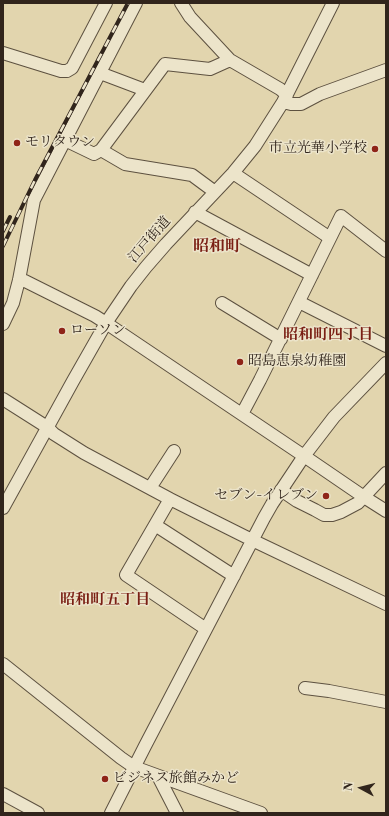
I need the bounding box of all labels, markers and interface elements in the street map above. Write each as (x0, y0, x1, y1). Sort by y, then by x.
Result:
place label: モリタウン (25, 135, 95, 151)
marker: モリタウン (12, 138, 22, 148)
place label: 市立光華小学校 (269, 141, 367, 157)
marker: 市立光華小学校 (370, 144, 380, 154)
street label: 江戸街道 (125, 213, 175, 267)
district label: 昭和町 (193, 237, 241, 257)
place label: ローソン (70, 323, 126, 339)
marker: ローソン (57, 326, 67, 336)
district label: 昭和町四丁目 (283, 326, 373, 344)
place label: 昭島恵泉幼稚園 (248, 354, 346, 370)
marker: 昭島恵泉幼稚園 (235, 357, 245, 367)
place label: セブン-イレブン (214, 488, 318, 504)
marker: セブン-イレブン (321, 491, 331, 501)
district label: 昭和町五丁目 (60, 591, 150, 609)
north arrow (341, 768, 381, 808)
place label: ビジネス旅館みかど (113, 771, 239, 787)
marker: ビジネス旅館みかど (100, 774, 110, 784)
text: N (342, 781, 357, 792)

